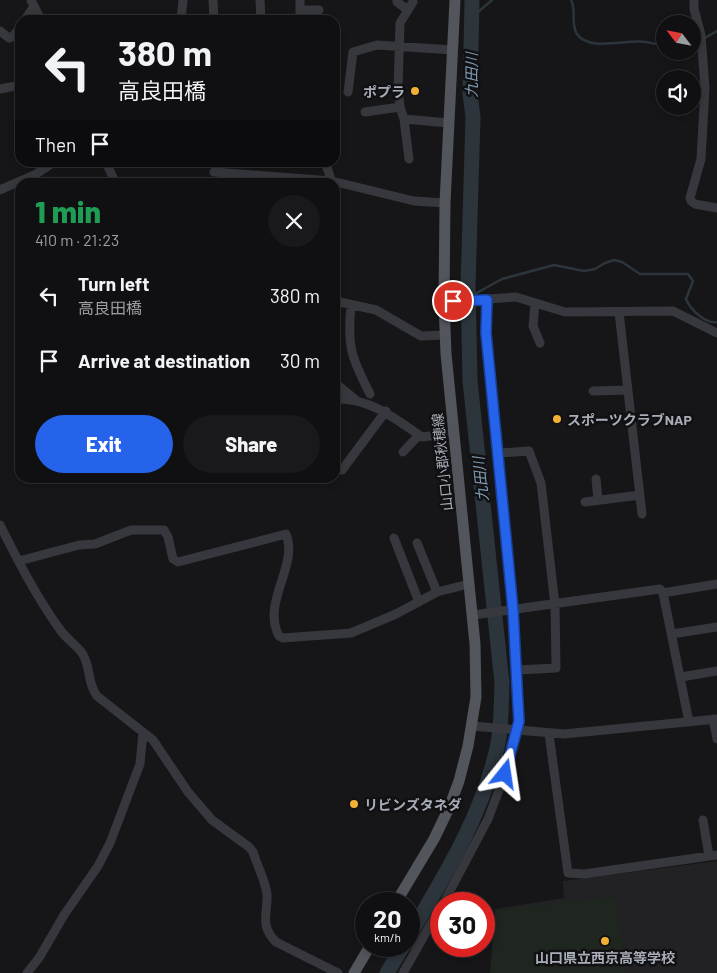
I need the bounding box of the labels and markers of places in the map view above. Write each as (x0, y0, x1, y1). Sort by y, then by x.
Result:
place label: ポプラ (363, 83, 405, 100)
marker: ポプラ (409, 85, 421, 97)
pin (432, 280, 474, 322)
place label: スポーツクラブNAP (567, 411, 692, 428)
marker: スポーツクラブNAP (551, 413, 563, 425)
place label: リビンズタネダ (364, 796, 462, 813)
marker: リビンズタネダ (348, 798, 360, 810)
marker: 山口県立西京高等学校 (599, 935, 611, 947)
place label: 山口県立西京高等学校 (535, 949, 675, 966)

